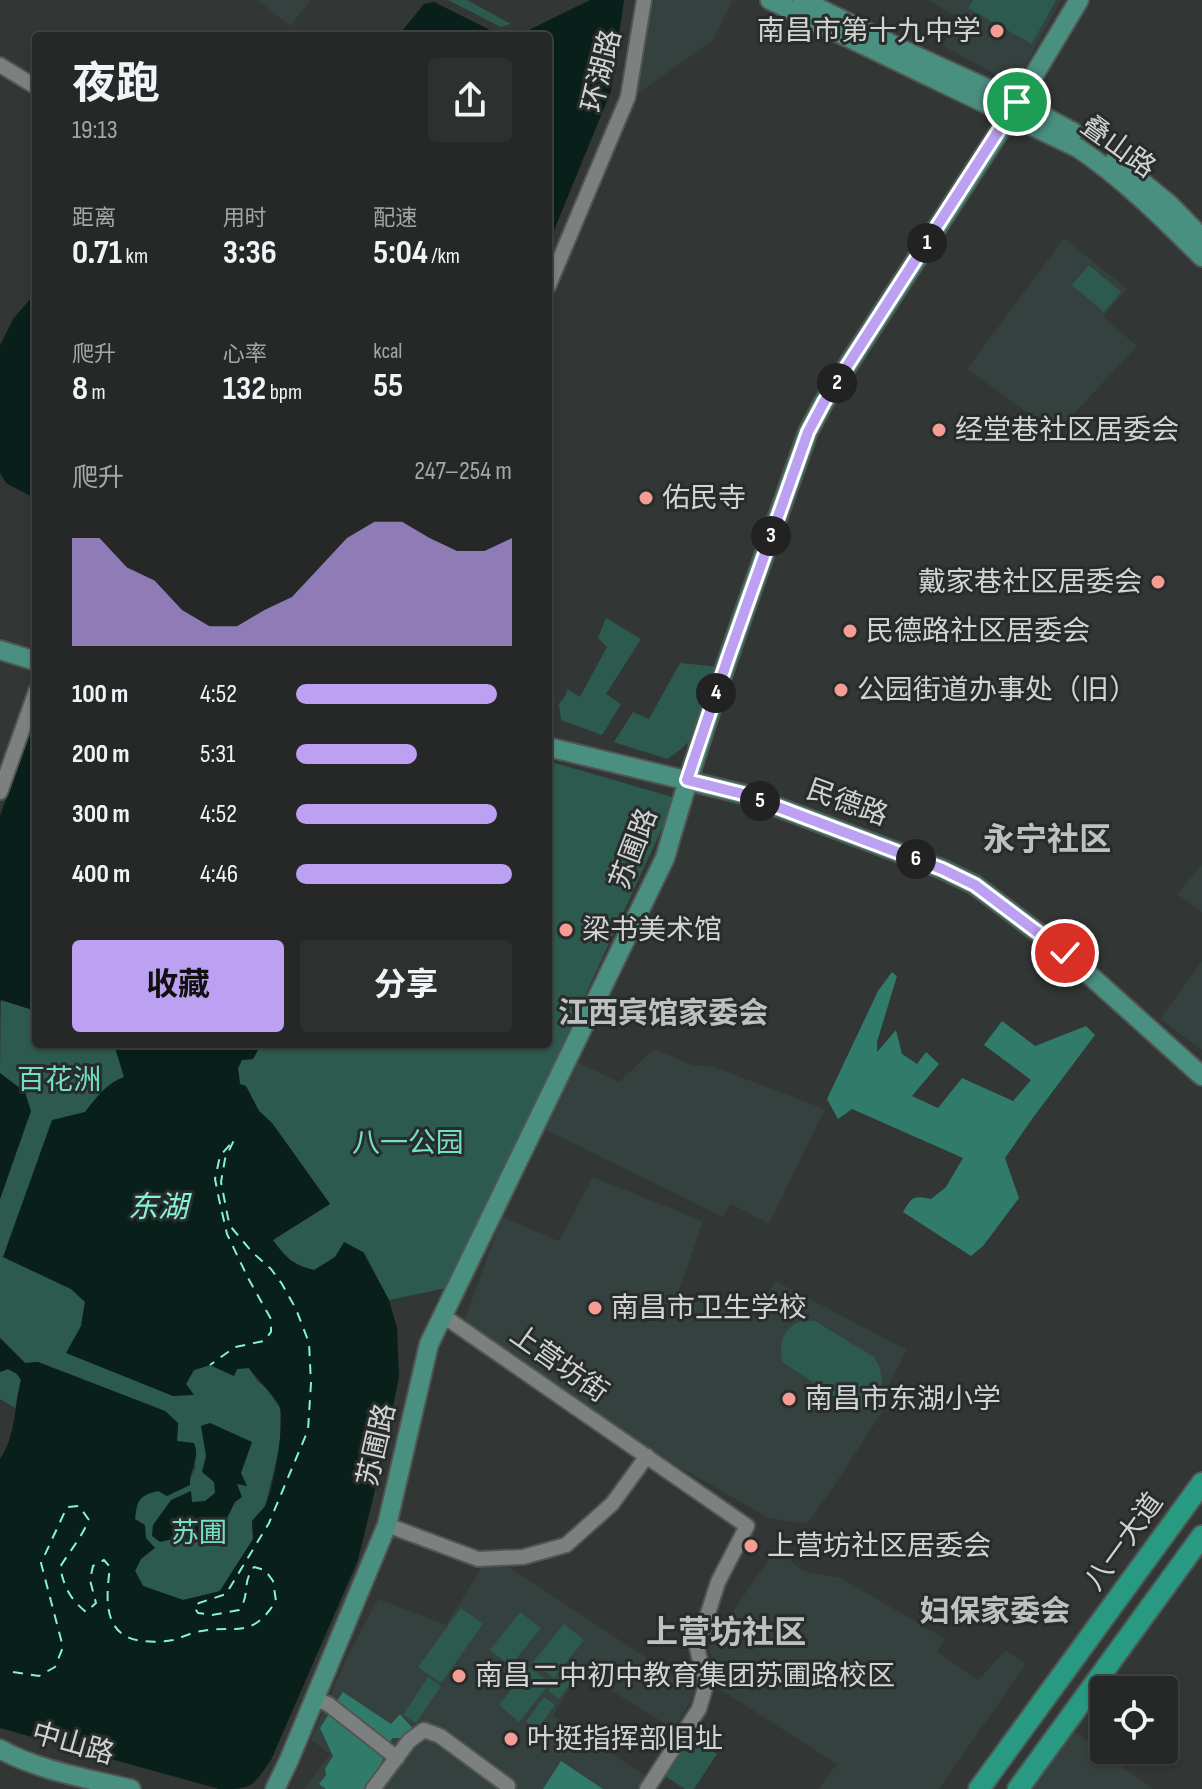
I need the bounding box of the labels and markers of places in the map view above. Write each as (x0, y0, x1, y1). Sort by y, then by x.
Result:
place label: 南昌市第十九中学 (757, 15, 981, 48)
marker: 南昌市第十九中学 (988, 22, 1006, 40)
pin (983, 68, 1051, 136)
pin: 1 (907, 223, 947, 263)
pin: 2 (817, 363, 857, 403)
place label: 经堂巷社区居委会 (955, 414, 1179, 447)
marker: 经堂巷社区居委会 (930, 421, 948, 439)
place label: 佑民寺 (662, 482, 746, 515)
marker: 佑民寺 (637, 489, 655, 507)
pin: 3 (751, 516, 791, 556)
place label: 戴家巷社区居委会 (918, 566, 1142, 599)
marker: 戴家巷社区居委会 (1149, 573, 1167, 591)
place label: 民德路社区居委会 (866, 615, 1090, 648)
marker: 民德路社区居委会 (841, 622, 859, 640)
pin: 4 (696, 673, 736, 713)
place label: 公园街道办事处（旧） (857, 674, 1137, 707)
marker: 公园街道办事处（旧） (832, 681, 850, 699)
pin: 5 (740, 781, 780, 821)
pin: 6 (896, 839, 936, 879)
place label: 梁书美术馆 (582, 914, 722, 947)
pin (1031, 919, 1099, 987)
marker: 梁书美术馆 (557, 921, 575, 939)
place label: 南昌市卫生学校 (611, 1292, 807, 1325)
marker: 南昌市卫生学校 (586, 1299, 604, 1317)
place label: 南昌市东湖小学 (805, 1383, 1001, 1416)
marker: 南昌市东湖小学 (780, 1390, 798, 1408)
place label: 上营坊社区居委会 (767, 1530, 991, 1563)
marker: 上营坊社区居委会 (742, 1537, 760, 1555)
place label: 南昌二中初中教育集团苏圃路校区 (475, 1660, 895, 1693)
marker: 南昌二中初中教育集团苏圃路校区 (450, 1667, 468, 1685)
place label: 叶挺指挥部旧址 (527, 1723, 723, 1756)
marker: 叶挺指挥部旧址 (502, 1730, 520, 1748)

